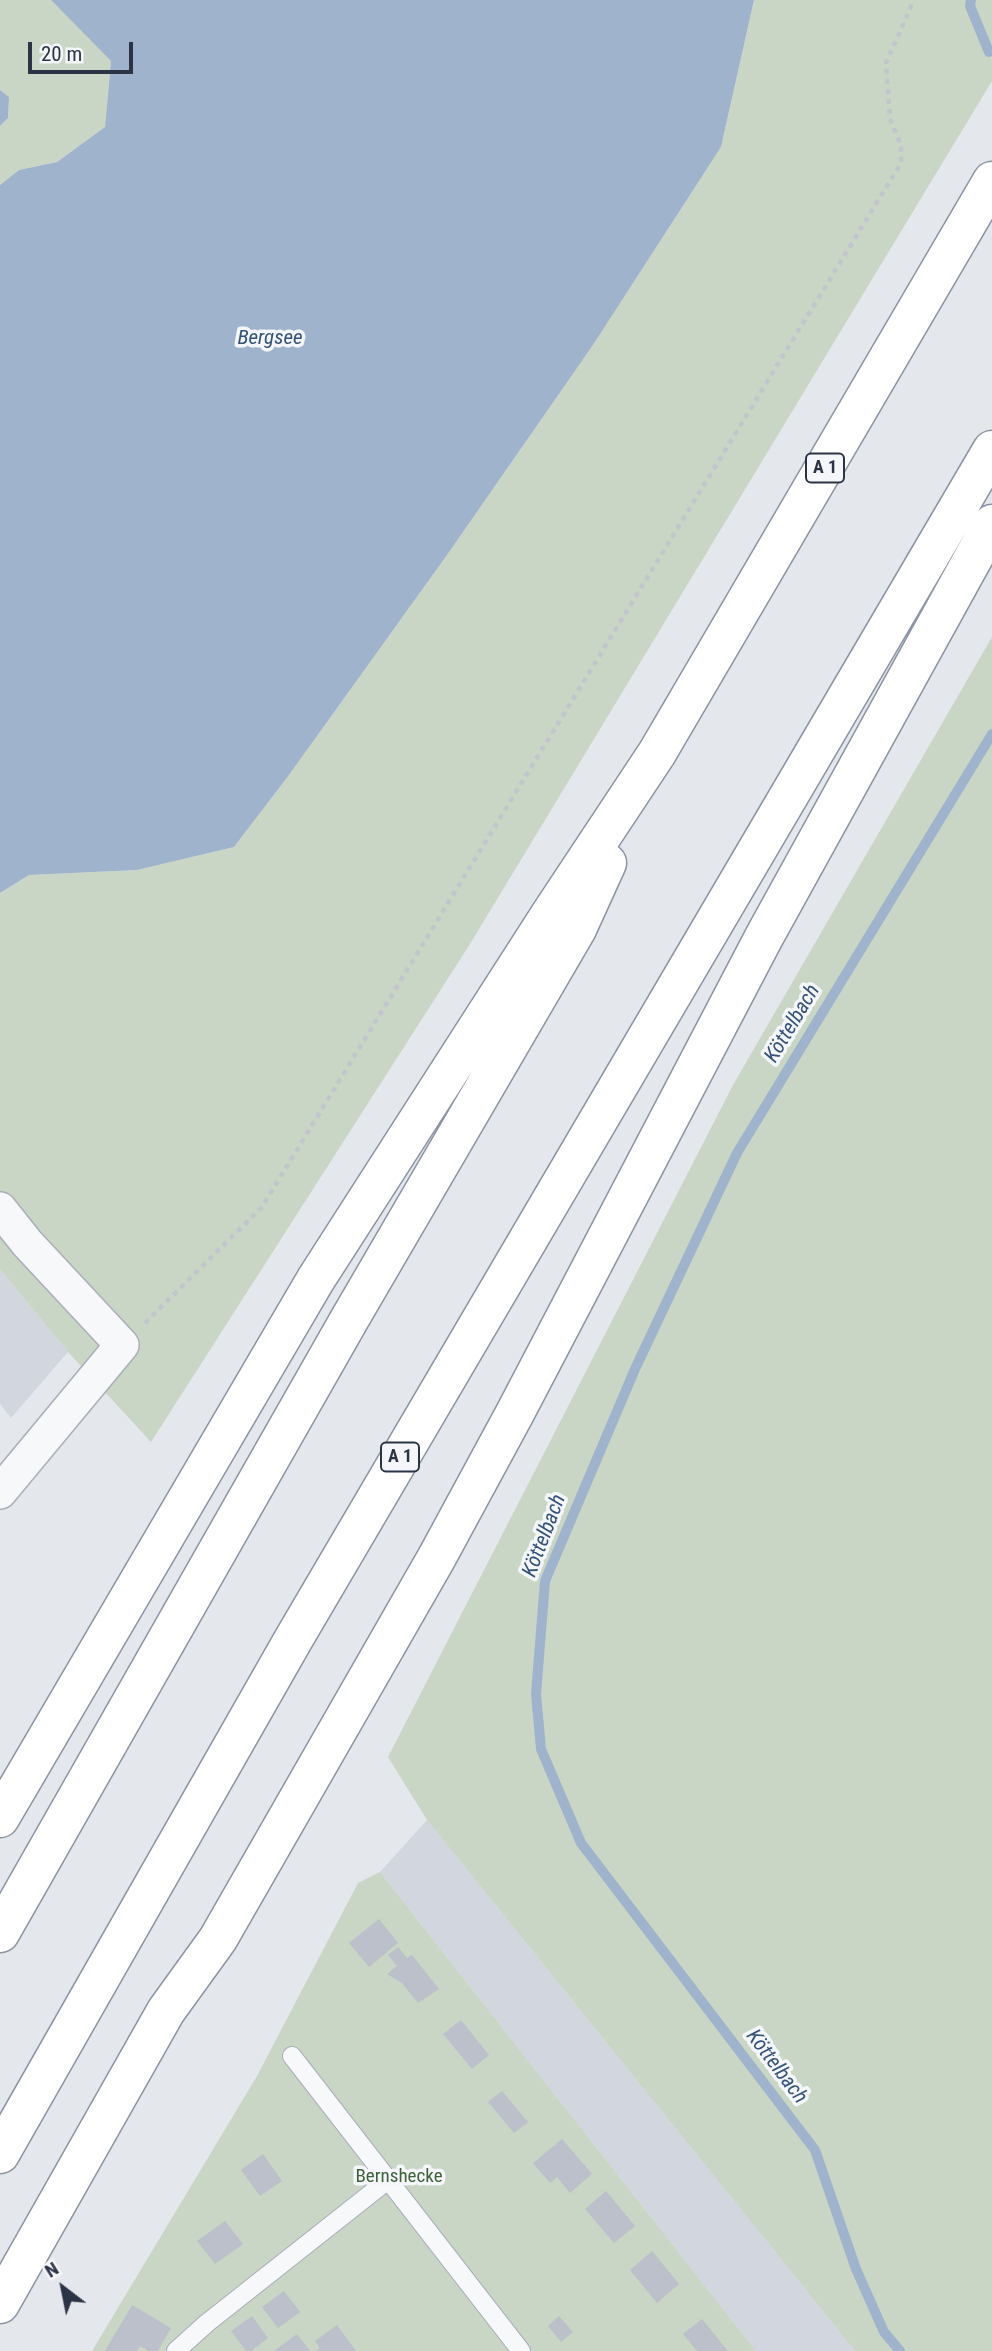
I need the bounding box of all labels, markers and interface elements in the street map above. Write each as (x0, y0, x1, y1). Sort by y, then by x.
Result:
scale bar (32, 28, 136, 72)
text: 20 m (41, 42, 82, 66)
water label: Bergsee (237, 326, 303, 352)
road number: A 1 (806, 454, 844, 482)
water label: Köttelbach (760, 980, 826, 1068)
road number: A 1 (381, 1442, 419, 1472)
water label: Köttelbach (518, 1491, 572, 1581)
water label: Köttelbach (740, 2025, 812, 2109)
park label: Bernshecke (355, 2166, 443, 2188)
north arrow (28, 2253, 98, 2323)
text: N (41, 2257, 63, 2283)

